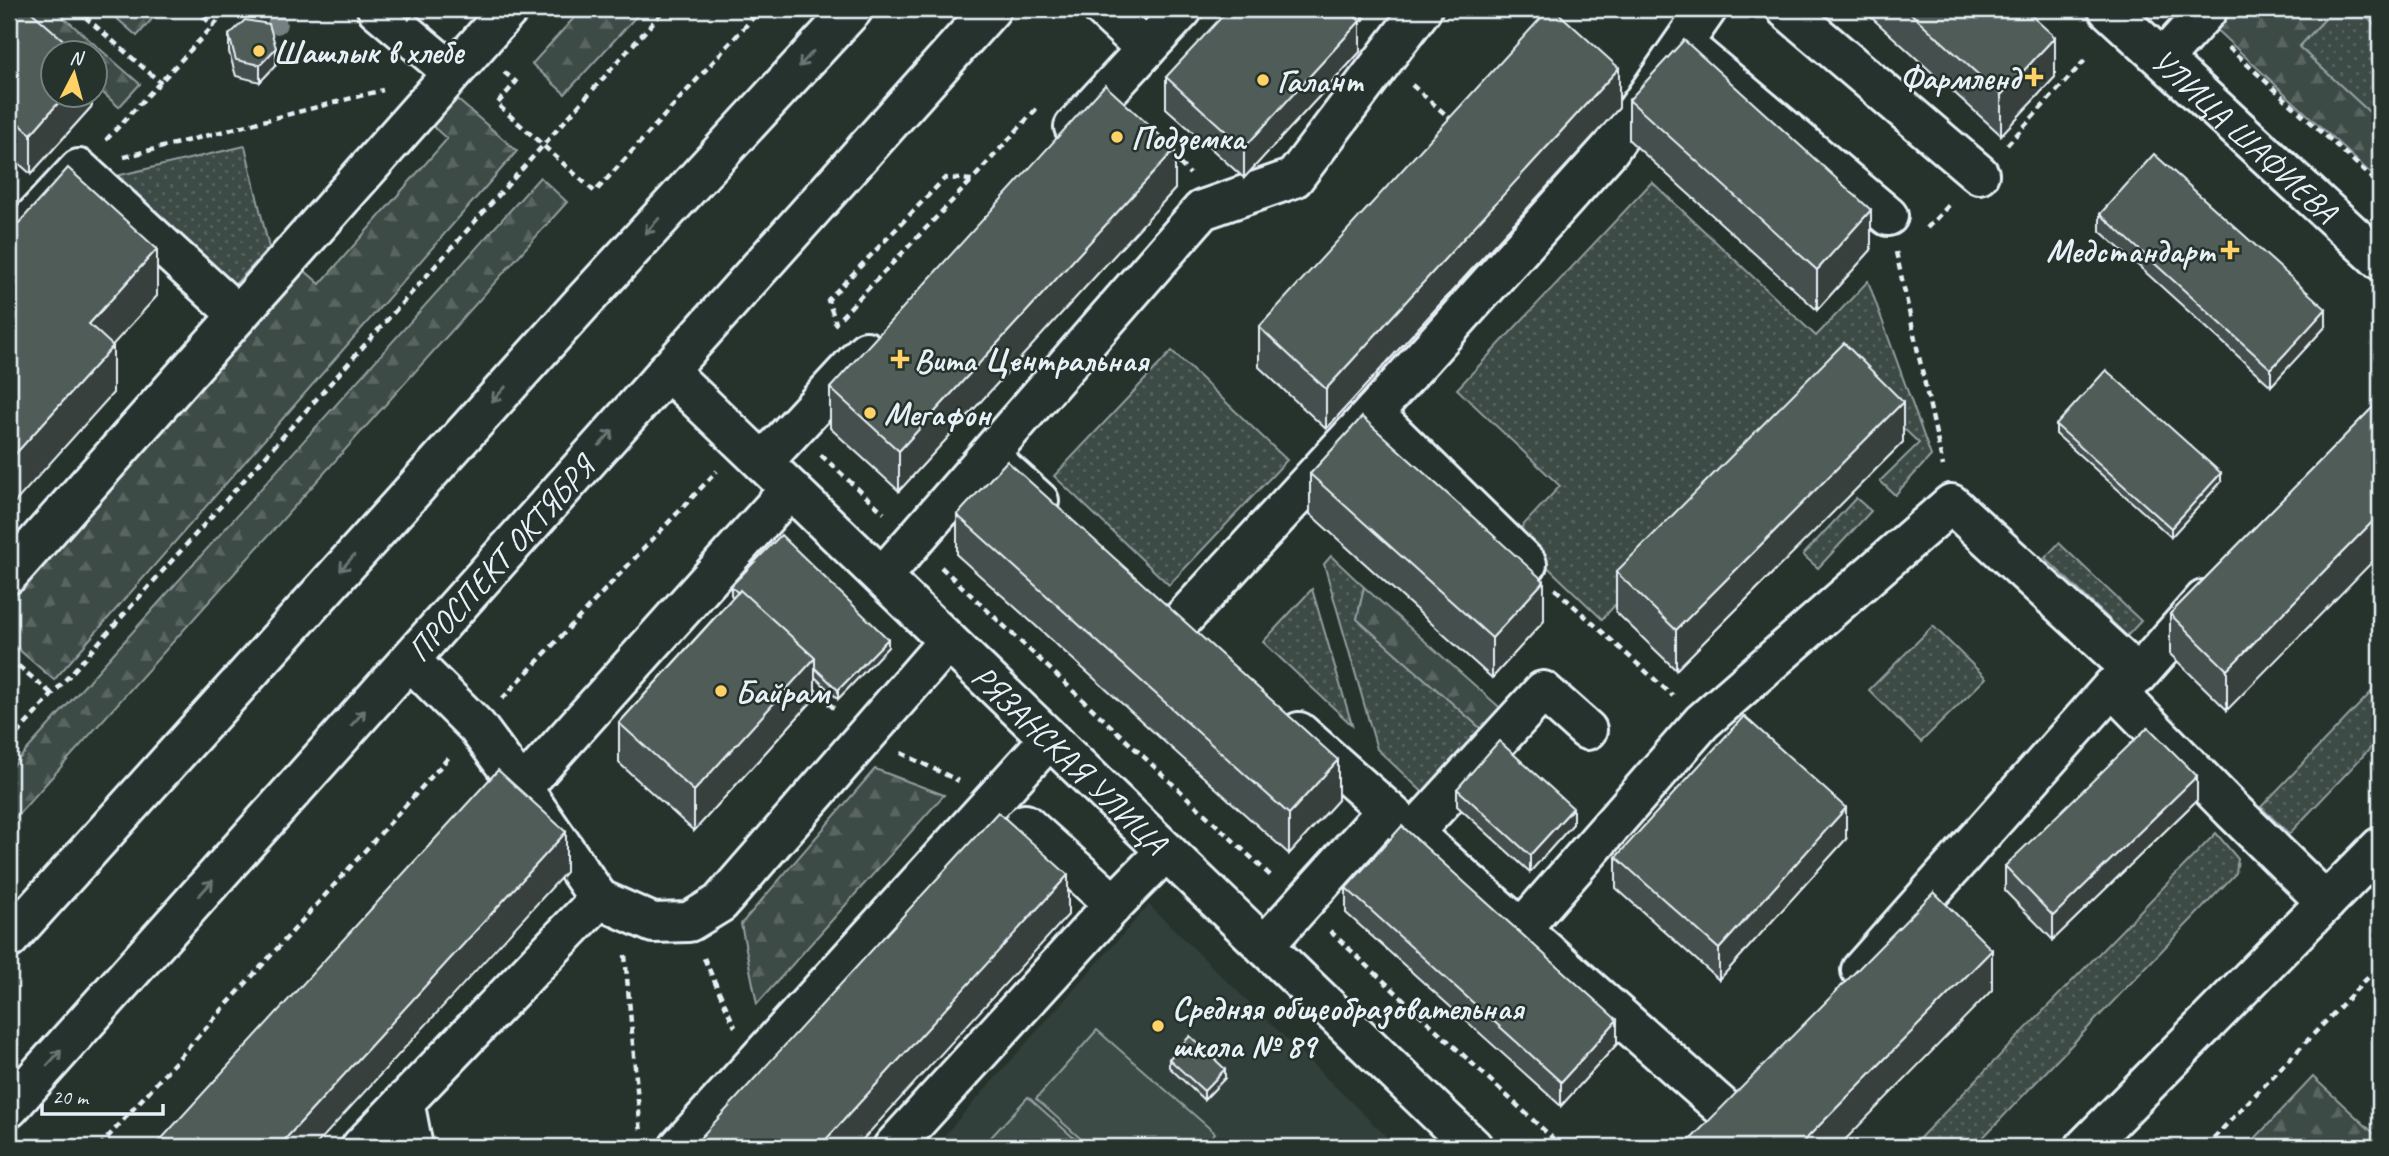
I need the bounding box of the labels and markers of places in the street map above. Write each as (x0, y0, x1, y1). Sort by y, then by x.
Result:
place label: Шашлык в хлебе (273, 31, 466, 73)
marker: Шашлык в хлебе (251, 43, 267, 59)
place label: Фармленд (1900, 57, 2023, 99)
place label: Галант (1277, 60, 1364, 102)
marker: Фармленд (2026, 69, 2042, 85)
marker: Галант (1255, 72, 1271, 88)
place label: Подземка (1131, 117, 1247, 160)
marker: Подземка (1109, 129, 1125, 145)
place label: Медстандарт (2046, 230, 2216, 272)
marker: Медстандарт (2220, 240, 2240, 260)
place label: Вита Центральная (914, 339, 1150, 381)
marker: Вита Центральная (892, 351, 908, 367)
place label: Мегафон (884, 393, 992, 435)
marker: Мегафон (862, 405, 878, 421)
place label: Байрам (735, 671, 831, 713)
marker: Байрам (713, 683, 729, 699)
place label: Средняя общеобразовательная школа № 89 (1172, 987, 1525, 1067)
marker: Средняя общеобразовательная школа № 89 (1150, 1018, 1166, 1034)

